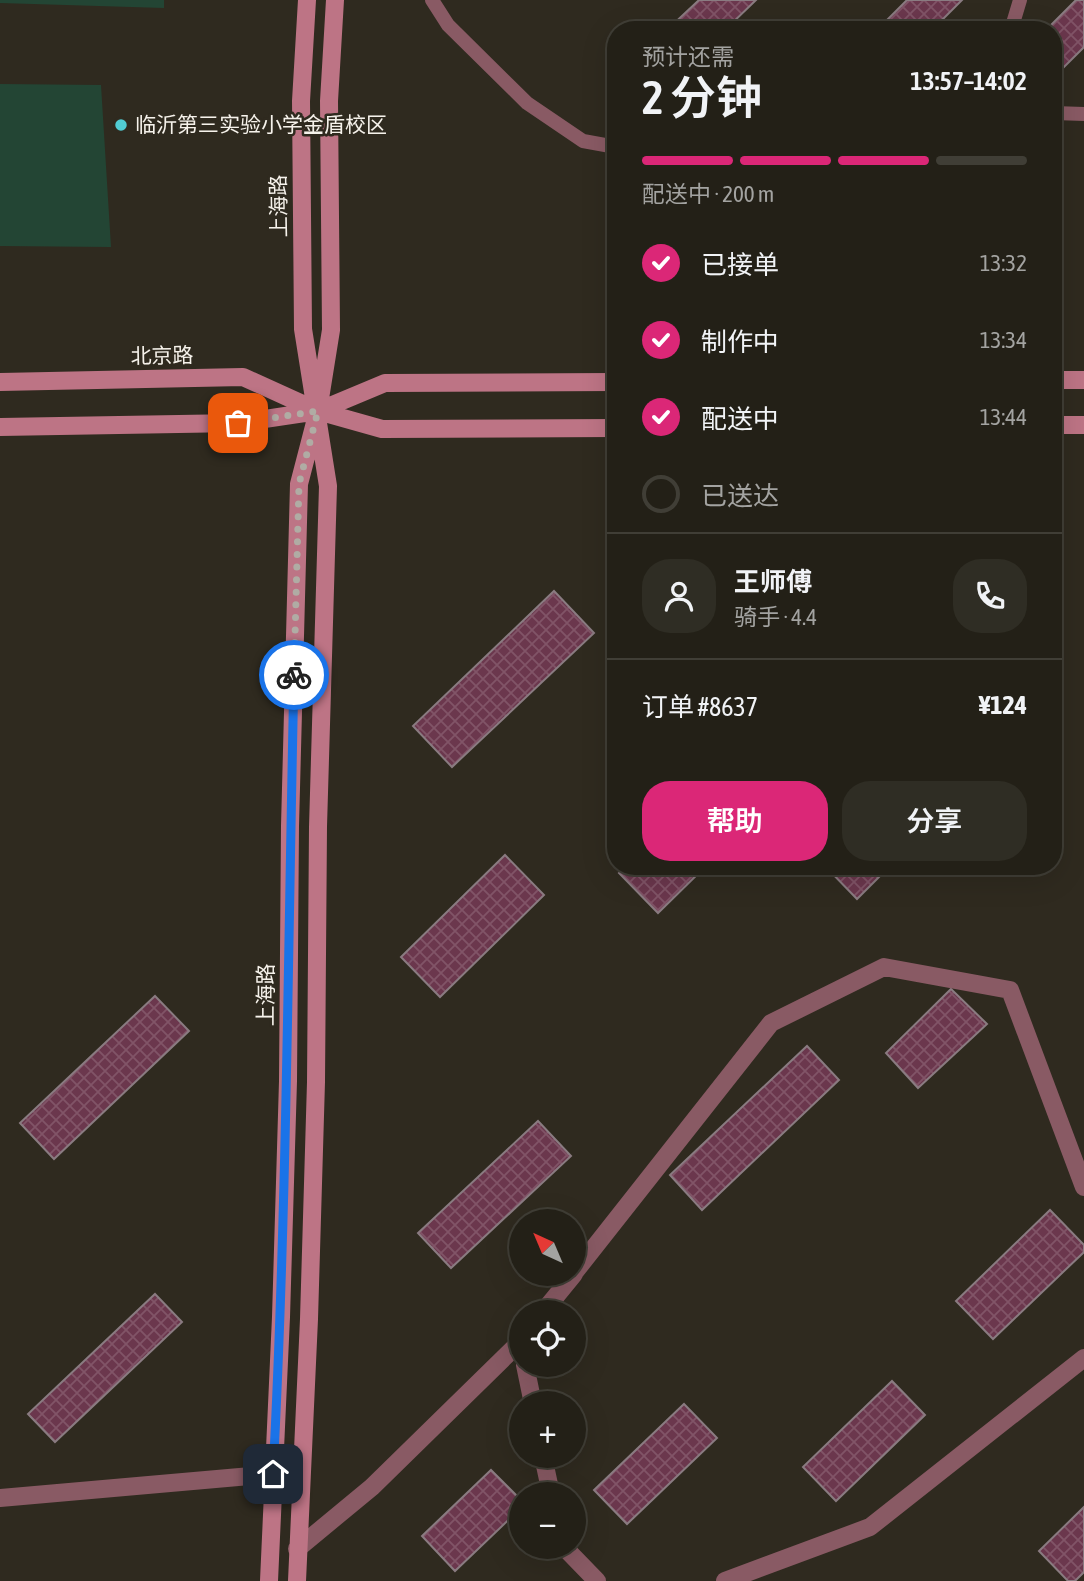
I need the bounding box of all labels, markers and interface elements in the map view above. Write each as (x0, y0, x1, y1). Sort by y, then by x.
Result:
text: 预计还需 (642, 44, 734, 70)
text: 13:57–14:02 (910, 66, 1027, 96)
text: 2 分钟 (642, 71, 762, 124)
place label: 临沂第三实验小学金盾校区 (135, 112, 387, 136)
marker: 临沂第三实验小学金盾校区 (113, 117, 129, 133)
street label: 上海路 (265, 174, 291, 238)
text: 配送中 · 200 m (642, 181, 774, 207)
icon: check (642, 244, 680, 282)
text: 已接单 (701, 250, 779, 280)
text: 13:32 (980, 250, 1027, 276)
icon: check (642, 321, 680, 359)
text: 制作中 (701, 327, 779, 357)
text: 13:34 (980, 327, 1027, 353)
street label: 北京路 (130, 342, 194, 368)
pin (208, 393, 268, 453)
icon: check (642, 398, 680, 436)
icon: bag (219, 404, 257, 442)
text: 配送中 (701, 404, 779, 434)
text: 13:44 (980, 404, 1027, 430)
text: 已送达 (701, 481, 779, 511)
button: person (642, 559, 716, 633)
button: phone (953, 559, 1027, 633)
text: 王师傅 (734, 567, 812, 597)
text: 骑手 · 4.4 (734, 604, 817, 630)
courier (259, 640, 329, 710)
icon: bike (275, 656, 313, 694)
text: ¥124 (979, 690, 1027, 720)
text: 订单 #8637 (642, 692, 758, 722)
button: 帮助 (642, 781, 828, 861)
button: 分享 (842, 781, 1027, 861)
street label: 上海路 (253, 964, 277, 1027)
north arrow (509, 1209, 586, 1286)
map controls (509, 1209, 586, 1559)
button: locate (509, 1300, 586, 1377)
button: + (509, 1391, 586, 1468)
pin (243, 1444, 303, 1504)
icon: home (254, 1455, 292, 1493)
button: − (509, 1482, 586, 1559)

